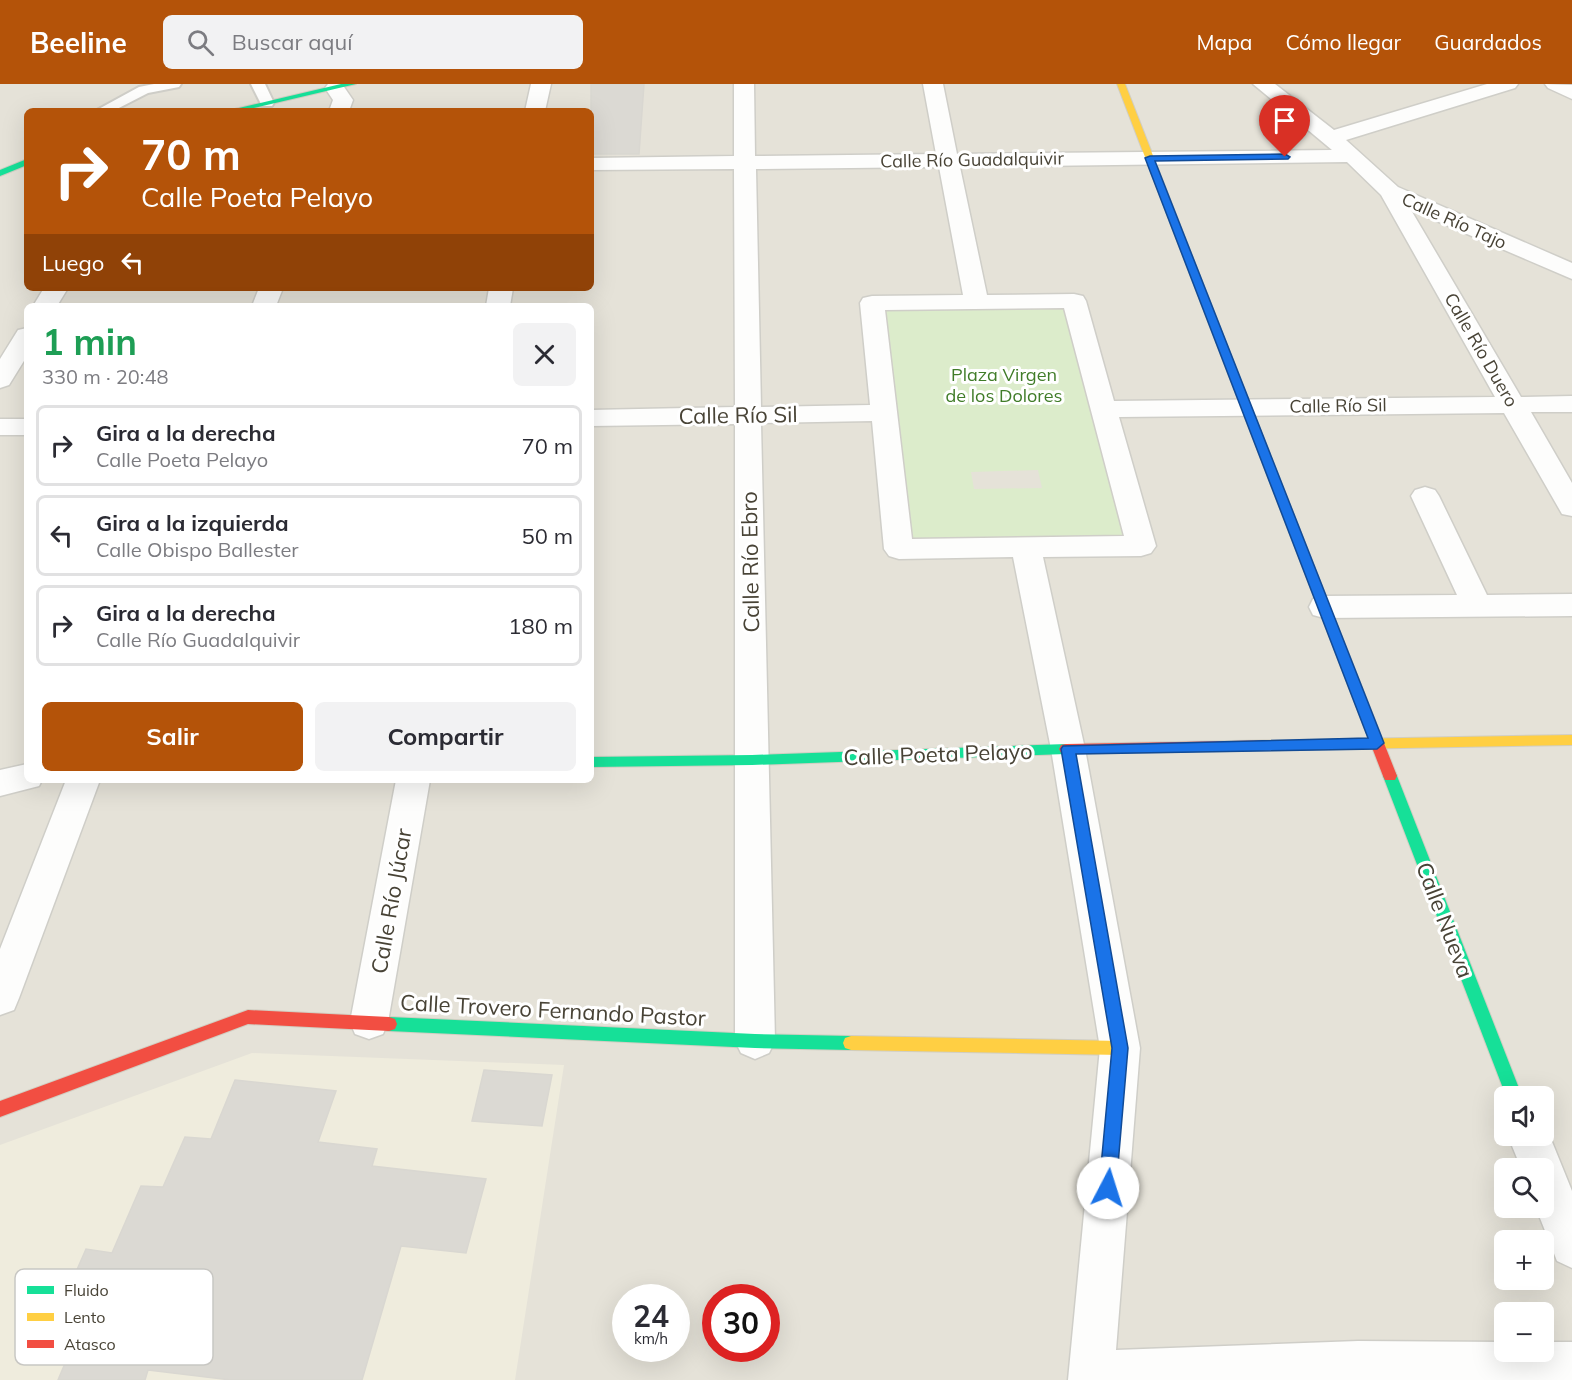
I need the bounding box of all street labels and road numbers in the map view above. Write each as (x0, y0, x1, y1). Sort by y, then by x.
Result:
street label: Calle Río Guadalquivir (880, 146, 1064, 173)
street label: Calle Río Tajo (1398, 187, 1510, 254)
street label: Calle Río Duero (1439, 289, 1523, 411)
street label: Calle Río Sil (1289, 393, 1387, 418)
street label: Calle Río Sil (678, 400, 798, 430)
street label: Calle Río Ebro (735, 491, 765, 633)
street label: Calle Poeta Pelayo (843, 737, 1033, 771)
street label: Calle Río Júcar (364, 826, 418, 976)
street label: Calle Nueva (1410, 858, 1480, 982)
street label: Calle Trovero Fernando Pastor (400, 988, 706, 1032)

